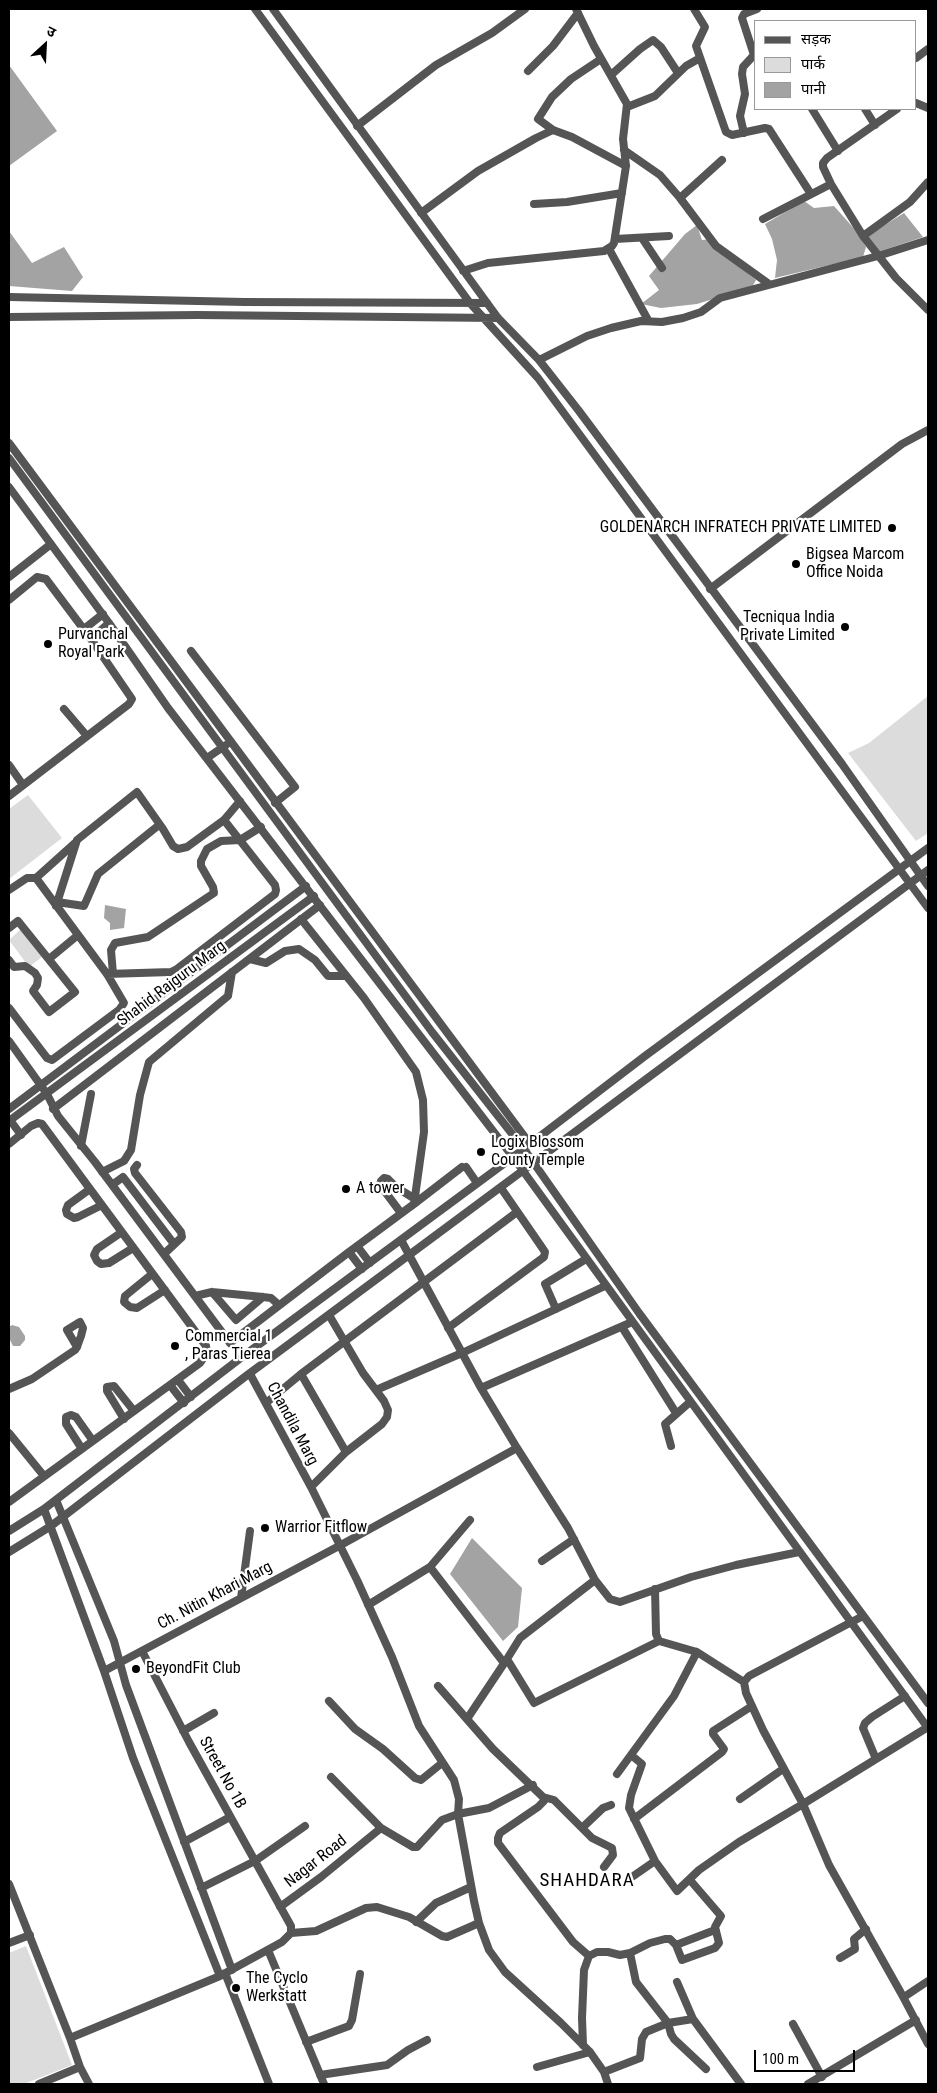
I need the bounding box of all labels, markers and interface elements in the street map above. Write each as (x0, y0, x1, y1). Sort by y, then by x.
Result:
north arrow (20, 20, 70, 70)
legend (754, 20, 917, 110)
text: उ (44, 22, 58, 40)
text: सड़क (801, 30, 831, 48)
text: पार्क (801, 55, 825, 73)
text: पानी (801, 80, 826, 98)
place label: GOLDENARCH INFRATECH PRIVATE LIMITED (600, 518, 882, 538)
marker: GOLDENARCH INFRATECH PRIVATE LIMITED (886, 522, 898, 534)
place label: Bigsea Marcom Office Noida (806, 545, 904, 583)
marker: Bigsea Marcom Office Noida (790, 558, 802, 570)
place label: Tecniqua India Private Limited (740, 608, 835, 646)
marker: Tecniqua India Private Limited (839, 621, 851, 633)
place label: Purvanchal Royal Park (58, 625, 128, 663)
marker: Purvanchal Royal Park (42, 638, 54, 650)
street label: Shahid Rajguru Marg (114, 937, 230, 1031)
place label: Logix Blossom County Temple (491, 1133, 585, 1171)
marker: Logix Blossom County Temple (475, 1146, 487, 1158)
place label: A tower (356, 1179, 404, 1199)
marker: A tower (340, 1183, 352, 1195)
place label: Commercial 1 , Paras Tierea (185, 1327, 272, 1365)
marker: Commercial 1 , Paras Tierea (169, 1340, 181, 1352)
street label: Chandila Marg (262, 1379, 322, 1469)
place label: Warrior Fitflow (275, 1518, 367, 1538)
marker: Warrior Fitflow (259, 1522, 271, 1534)
street label: Ch. Nitin Khari Marg (155, 1558, 275, 1634)
place label: BeyondFit Club (146, 1659, 241, 1679)
marker: BeyondFit Club (130, 1663, 142, 1675)
street label: Street No 1B (194, 1734, 250, 1812)
street label: Nagar Road (281, 1832, 351, 1892)
district label: SHAHDARA (538, 1870, 636, 1892)
place label: The Cyclo Werkstatt (246, 1969, 308, 2007)
marker: The Cyclo Werkstatt (230, 1982, 242, 1994)
scale bar (757, 2040, 858, 2072)
text: 100 m (762, 2050, 799, 2068)

